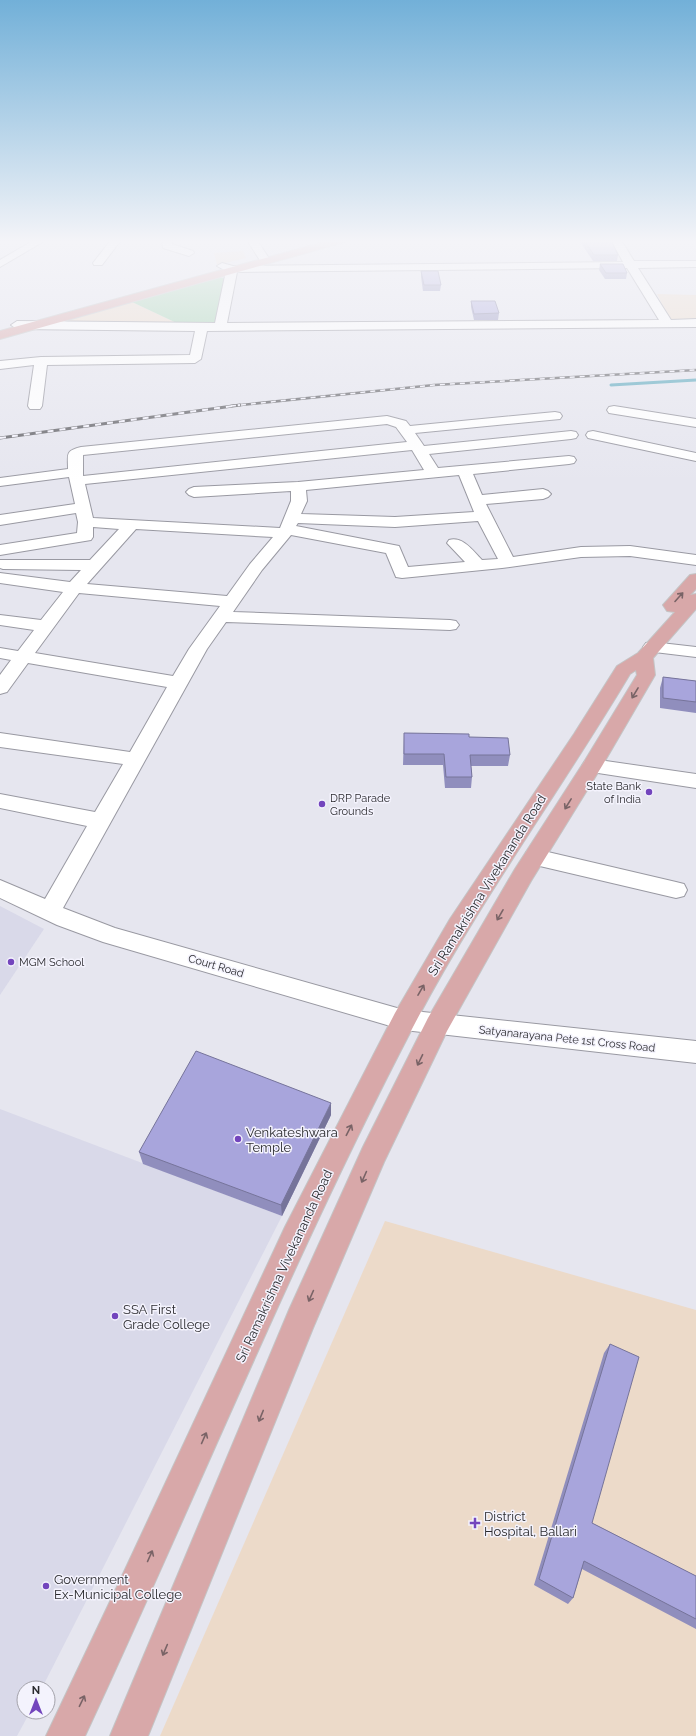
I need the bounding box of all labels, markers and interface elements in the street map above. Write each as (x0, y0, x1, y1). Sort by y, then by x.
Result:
one-way arrow (674, 592, 684, 602)
one-way arrow (631, 687, 639, 699)
place label: State Bank of India (586, 780, 641, 806)
marker: State Bank of India (644, 787, 654, 797)
place label: DRP Parade Grounds (330, 792, 391, 818)
street label: Sri Ramakrishna Vivekananda Road (425, 792, 549, 978)
one-way arrow (564, 798, 572, 809)
marker: DRP Parade Grounds (317, 799, 327, 809)
one-way arrow (496, 909, 504, 921)
street label: Court Road (187, 952, 246, 980)
place label: MGM School (19, 956, 84, 969)
marker: MGM School (6, 957, 16, 967)
one-way arrow (418, 984, 426, 996)
street label: Satyanarayana Pete 1st Cross Road (478, 1023, 656, 1055)
one-way arrow (416, 1054, 423, 1066)
one-way arrow (346, 1124, 353, 1136)
place label: Venkateshwara Temple (246, 1125, 338, 1155)
marker: Venkateshwara Temple (233, 1134, 243, 1144)
street label: Sri Ramakrishna Vivekananda Road (233, 1167, 335, 1365)
one-way arrow (359, 1171, 367, 1183)
one-way arrow (307, 1290, 314, 1302)
place label: SSA First Grade College (123, 1302, 210, 1332)
marker: SSA First Grade College (110, 1311, 120, 1321)
one-way arrow (256, 1410, 264, 1422)
one-way arrow (201, 1432, 208, 1444)
place label: District Hospital, Ballari (484, 1509, 577, 1539)
marker: District Hospital, Ballari (469, 1517, 481, 1529)
one-way arrow (147, 1550, 154, 1562)
place label: Government Ex-Municipal College (54, 1572, 182, 1602)
marker: Government Ex-Municipal College (41, 1581, 51, 1591)
one-way arrow (160, 1644, 168, 1656)
north arrow (16, 1680, 56, 1720)
text: N (32, 1684, 40, 1697)
one-way arrow (79, 1695, 86, 1707)

